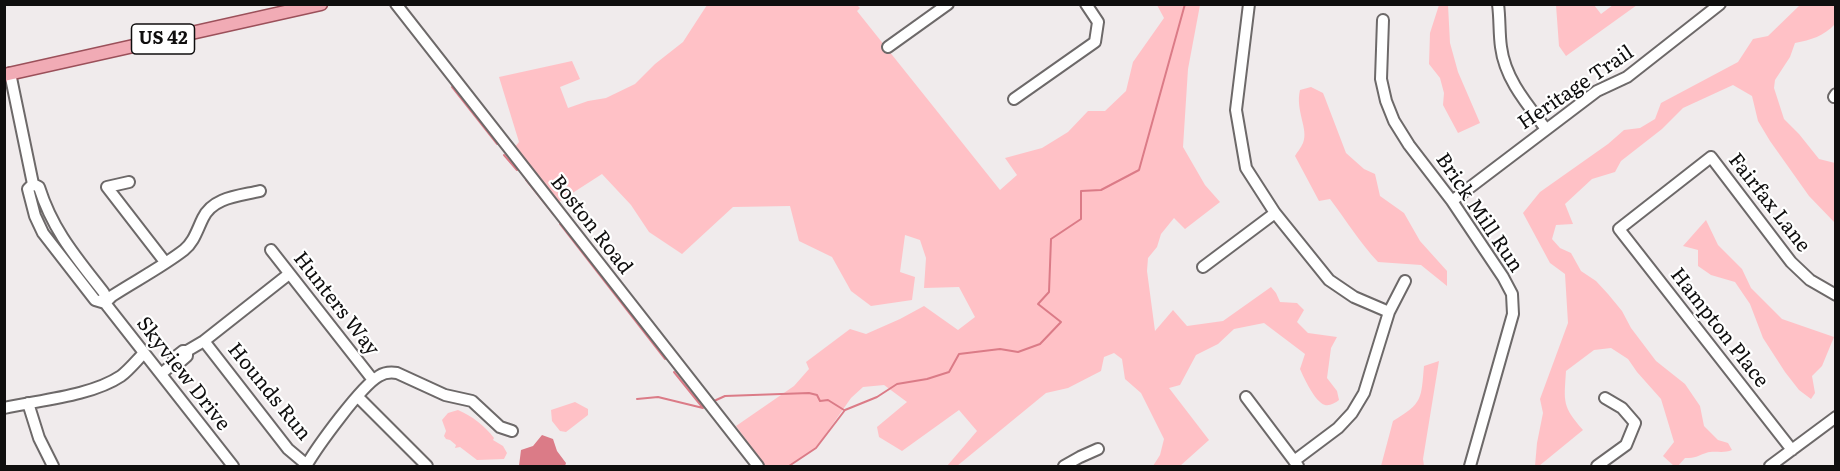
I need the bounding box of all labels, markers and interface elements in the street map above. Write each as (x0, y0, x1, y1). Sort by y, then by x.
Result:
road number: US 42 (132, 24, 195, 54)
street label: Heritage Trail (1514, 41, 1638, 135)
street label: Brick Mill Run (1430, 149, 1528, 277)
street label: Fairfax Lane (1723, 149, 1815, 257)
street label: Boston Road (545, 171, 637, 279)
street label: Hunters Way (288, 247, 384, 361)
street label: Hampton Place (1665, 263, 1773, 393)
street label: Skyview Drive (131, 312, 235, 436)
street label: Hounds Run (222, 338, 316, 446)

